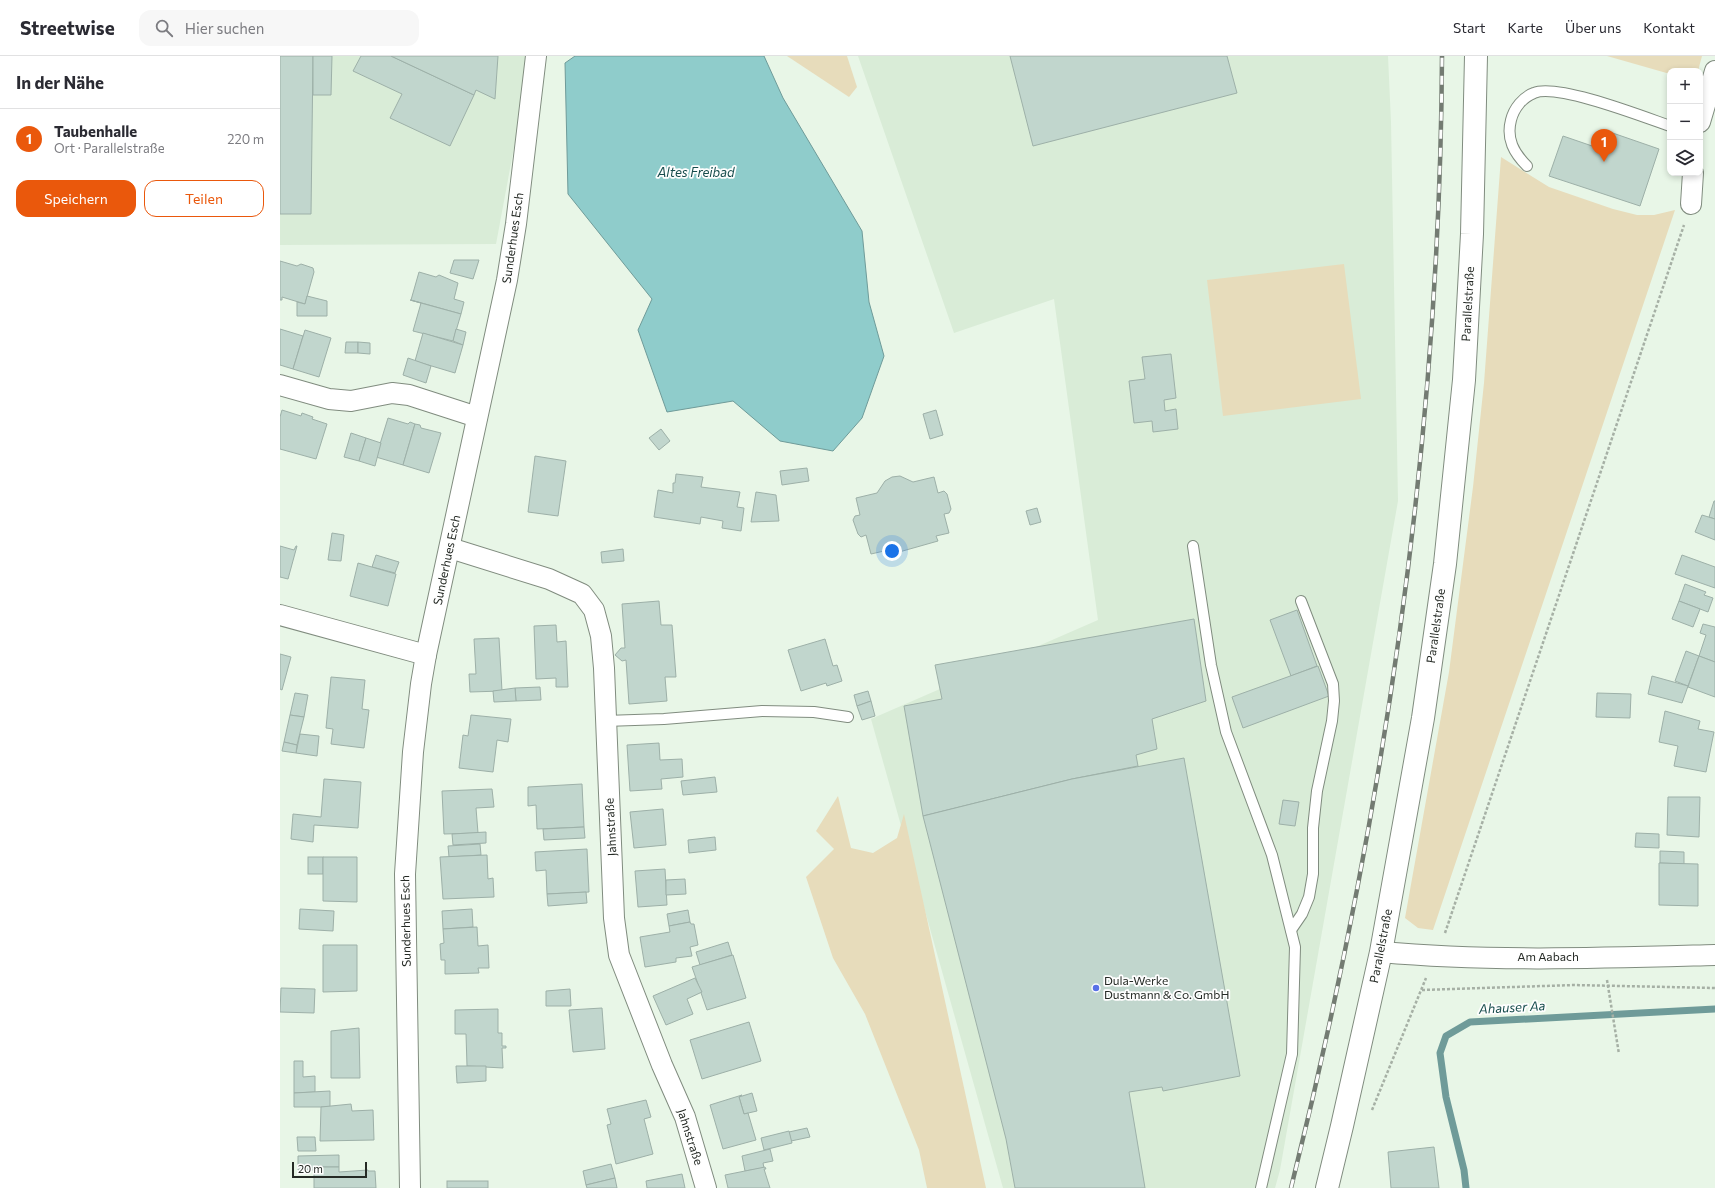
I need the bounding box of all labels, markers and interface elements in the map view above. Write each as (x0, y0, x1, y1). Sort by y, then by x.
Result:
search box (139, 10, 419, 46)
text: Streetwise (20, 16, 115, 39)
icon: search (153, 17, 175, 39)
text: Hier suchen (185, 19, 264, 37)
text: Start (1453, 19, 1486, 36)
text: Karte (1508, 19, 1543, 36)
text: Über uns (1565, 19, 1621, 36)
text: Kontakt (1643, 19, 1695, 36)
map controls (1667, 68, 1703, 176)
button: + (1667, 68, 1703, 104)
text: In der Nähe (16, 72, 104, 93)
button: − (1667, 104, 1703, 140)
text: Taubenhalle (54, 122, 137, 140)
pin: 1 (1591, 129, 1617, 162)
text: 1 (26, 131, 32, 147)
text: 220 m (227, 131, 264, 147)
text: Ort · Parallelstraße (54, 140, 165, 156)
button: layers (1667, 140, 1703, 176)
water label: Altes Freibad (656, 164, 735, 180)
button: Speichern (16, 180, 136, 217)
button: Teilen (144, 180, 264, 217)
street label: Sunderhues Esch (499, 191, 525, 284)
street label: Parallelstraße (1458, 266, 1476, 342)
street label: Sunderhues Esch (430, 513, 462, 606)
your location (882, 541, 902, 561)
street label: Parallelstraße (1423, 588, 1447, 664)
street label: Jahnstraße (601, 797, 620, 857)
street label: Sunderhues Esch (397, 875, 413, 967)
street label: Parallelstraße (1366, 908, 1394, 984)
street label: Am Aabach (1517, 949, 1579, 963)
place label: Dula-Werke Dustmann & Co. GmbH (1104, 973, 1229, 1001)
marker: Dula-Werke Dustmann & Co. GmbH (1091, 983, 1101, 993)
water label: Ahauser Aa (1477, 997, 1546, 1017)
street label: Jahnstraße (674, 1107, 707, 1167)
scale bar (292, 1160, 367, 1179)
text: 20 m (298, 1162, 323, 1175)

